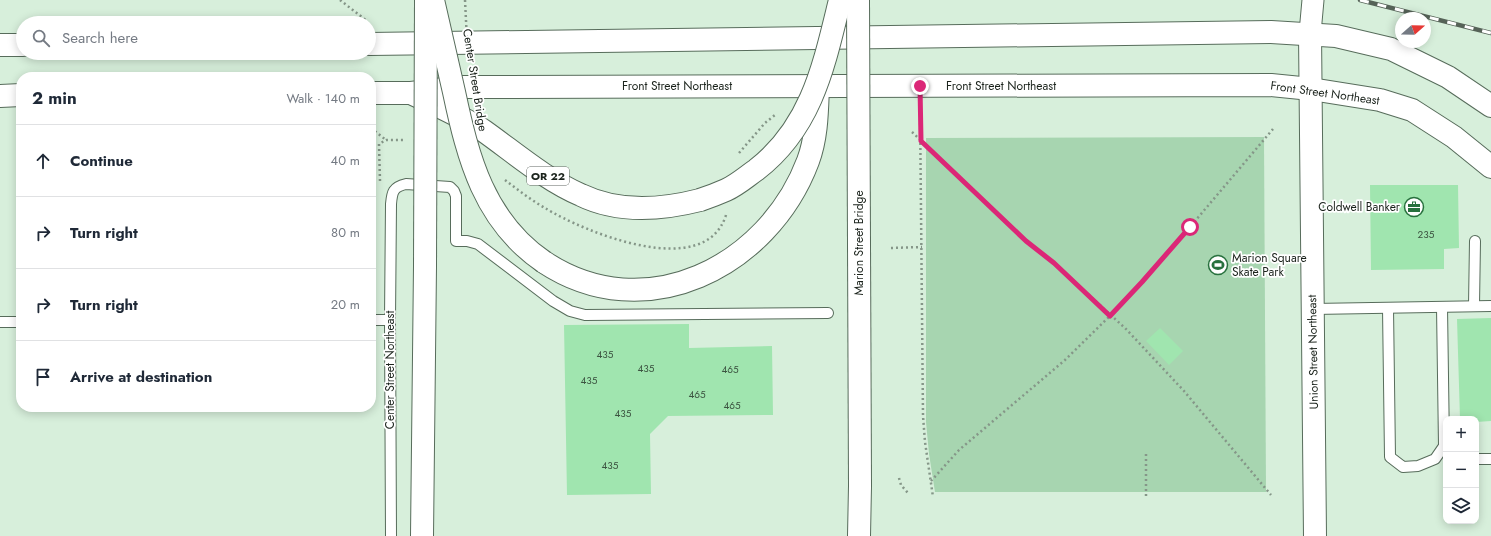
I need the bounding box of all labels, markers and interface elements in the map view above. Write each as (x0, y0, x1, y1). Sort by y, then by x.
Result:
north arrow (1395, 12, 1431, 48)
search box (16, 16, 376, 60)
icon: search (30, 27, 52, 49)
text: Search here (62, 27, 138, 49)
street label: Center Street Bridge (458, 27, 492, 133)
street label: Front Street Northeast (1269, 76, 1381, 110)
street label: Front Street Northeast (622, 77, 732, 95)
route end (911, 77, 929, 95)
street label: Front Street Northeast (946, 77, 1056, 95)
text: 2 min (32, 86, 77, 110)
text: Walk · 140 m (286, 89, 360, 108)
icon: ahead (32, 150, 54, 172)
text: Continue (70, 150, 133, 172)
text: 40 m (331, 151, 360, 170)
road number: OR 22 (527, 167, 569, 185)
street label: Marion Street Bridge (850, 190, 868, 296)
office icon: Coldwell Banker (1403, 196, 1425, 218)
place label: Coldwell Banker (1318, 198, 1401, 216)
route start (1181, 218, 1199, 236)
icon: right (32, 222, 54, 244)
text: Turn right (70, 222, 138, 244)
text: 80 m (331, 223, 360, 242)
house number: 235 (1418, 227, 1435, 242)
place label: Marion Square Skate Park (1232, 249, 1307, 281)
sports icon: Marion Square Skate Park (1207, 254, 1229, 276)
icon: right (32, 294, 54, 316)
text: Turn right (70, 294, 138, 316)
text: 20 m (331, 295, 360, 314)
street label: Union Street Northeast (1303, 295, 1323, 409)
street label: Center Street Northeast (381, 311, 399, 429)
house number: 435 (597, 347, 614, 362)
house number: 435 (638, 361, 655, 376)
house number: 465 (721, 362, 739, 377)
icon: arrive (32, 366, 54, 388)
text: Arrive at destination (70, 366, 212, 388)
house number: 435 (581, 373, 598, 388)
house number: 465 (688, 387, 706, 402)
house number: 465 (723, 398, 741, 413)
house number: 435 (615, 406, 632, 421)
map controls (1443, 416, 1479, 524)
button: + (1443, 416, 1479, 452)
button: − (1443, 452, 1479, 488)
house number: 435 (602, 458, 619, 473)
button: layers (1443, 488, 1479, 524)

